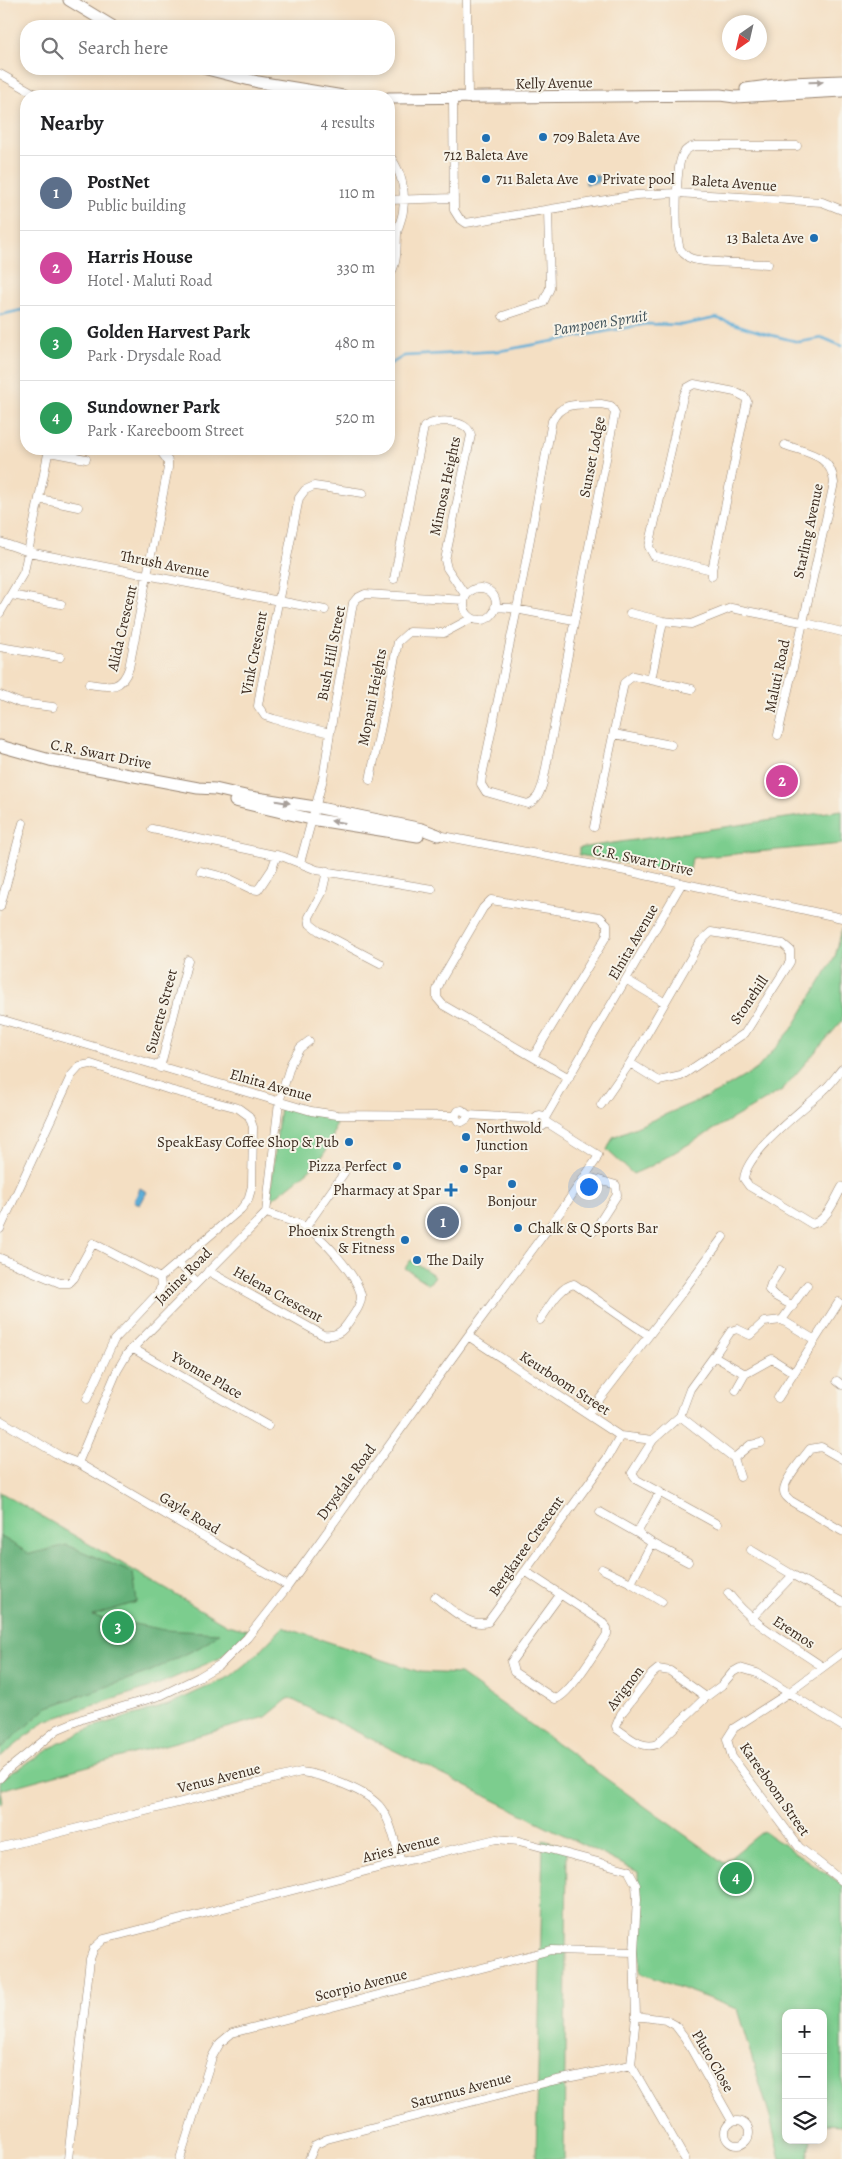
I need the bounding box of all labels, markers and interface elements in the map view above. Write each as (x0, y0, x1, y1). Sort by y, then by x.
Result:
north arrow (722, 15, 767, 60)
search box (20, 20, 395, 75)
icon: search (38, 34, 66, 62)
text: Search here (78, 35, 168, 61)
street label: Kelly Avenue (515, 72, 593, 94)
one-way arrow (808, 78, 824, 86)
text: Nearby (40, 109, 103, 137)
text: 4 results (321, 112, 375, 134)
place label: 709 Baleta Ave (553, 127, 640, 147)
marker: 709 Baleta Ave (537, 131, 549, 143)
marker: 712 Baleta Ave (480, 132, 492, 144)
place label: 712 Baleta Ave (444, 145, 528, 165)
text: PostNet (87, 169, 150, 195)
place label: 711 Baleta Ave (496, 169, 579, 189)
place label: Private pool (602, 169, 675, 189)
street label: Baleta Avenue (690, 170, 778, 196)
marker: 711 Baleta Ave (480, 173, 492, 185)
marker: Private pool (586, 173, 598, 185)
text: 1 (53, 182, 59, 204)
text: 110 m (339, 182, 375, 204)
text: Public building (87, 195, 186, 217)
place label: 13 Baleta Ave (727, 228, 804, 248)
marker: 13 Baleta Ave (808, 232, 820, 244)
text: Harris House (87, 244, 193, 270)
text: 2 (52, 257, 60, 279)
text: 330 m (337, 257, 375, 279)
text: Hotel · Maluti Road (87, 270, 212, 292)
water label: Pampoen Spruit (552, 304, 650, 341)
text: Golden Harvest Park (87, 319, 250, 345)
text: 3 (53, 332, 59, 354)
text: 480 m (335, 332, 375, 354)
text: Park · Drysdale Road (87, 345, 221, 367)
text: Sundowner Park (87, 394, 220, 420)
text: 4 (52, 407, 60, 429)
text: 520 m (336, 407, 375, 429)
street label: Sunset Lodge (574, 414, 610, 499)
text: Park · Kareeboom Street (87, 420, 244, 442)
street label: Mimosa Heights (425, 434, 465, 538)
street label: Starling Avenue (788, 481, 828, 580)
street label: Thrush Avenue (119, 546, 212, 582)
street label: Alida Crescent (102, 583, 142, 674)
street label: Bush Hill Street (312, 604, 350, 702)
street label: Vink Crescent (236, 609, 272, 698)
street label: Maluti Road (759, 636, 795, 715)
street label: Mopani Heights (353, 647, 391, 747)
street label: C.R. Swart Drive (49, 734, 154, 774)
pin: 2 (766, 762, 798, 800)
one-way arrow (275, 798, 291, 806)
one-way arrow (330, 818, 346, 826)
street label: C.R. Swart Drive (591, 840, 696, 881)
street label: Elnita Avenue (603, 900, 663, 984)
street label: Suzette Street (140, 967, 182, 1055)
street label: Stonehill (725, 971, 773, 1028)
street label: Elnita Avenue (228, 1064, 315, 1106)
place label: Northwold Junction (476, 1118, 543, 1155)
marker: Northwold Junction (460, 1131, 472, 1143)
place label: SpeakEasy Coffee Shop & Pub (157, 1132, 339, 1152)
marker: SpeakEasy Coffee Shop & Pub (343, 1136, 355, 1148)
place label: Pizza Perfect (308, 1156, 387, 1176)
place label: Spar (474, 1159, 503, 1179)
marker: Pizza Perfect (391, 1160, 403, 1172)
marker: Spar (458, 1163, 470, 1175)
your location (576, 1174, 602, 1200)
marker: Bonjour (506, 1178, 518, 1190)
place label: Pharmacy at Spar (333, 1180, 441, 1200)
marker: Pharmacy at Spar (445, 1184, 457, 1196)
place label: Bonjour (487, 1191, 537, 1211)
pin: 1 (427, 1203, 459, 1241)
place label: Chalk & Q Sports Bar (528, 1218, 658, 1238)
place label: Phoenix Strength & Fitness (288, 1221, 395, 1258)
marker: Chalk & Q Sports Bar (512, 1222, 524, 1234)
marker: Phoenix Strength & Fitness (399, 1234, 411, 1246)
street label: Janine Road (150, 1242, 217, 1309)
place label: The Daily (427, 1250, 484, 1270)
marker: The Daily (411, 1254, 423, 1266)
street label: Helena Crescent (230, 1261, 327, 1327)
street label: Yvonne Place (167, 1346, 247, 1404)
street label: Keurboom Street (516, 1346, 614, 1420)
street label: Drysdale Road (312, 1439, 381, 1524)
street label: Gayle Road (156, 1487, 225, 1540)
street label: Bergkaree Crescent (484, 1492, 568, 1600)
pin: 3 (102, 1608, 134, 1646)
street label: Eremos (769, 1611, 819, 1653)
street label: Avignon (601, 1662, 648, 1715)
street label: Kareeboom Street (735, 1738, 815, 1840)
street label: Venus Avenue (174, 1758, 263, 1798)
street label: Aries Avenue (359, 1829, 442, 1867)
pin: 4 (720, 1859, 752, 1897)
street label: Scorpio Avenue (313, 1964, 409, 2006)
map controls (782, 2009, 827, 2144)
button: + (782, 2009, 827, 2054)
street label: Pluto Close (687, 2026, 739, 2096)
button: − (782, 2054, 827, 2099)
street label: Saturnus Avenue (408, 2067, 514, 2113)
button: layers (782, 2099, 827, 2144)

